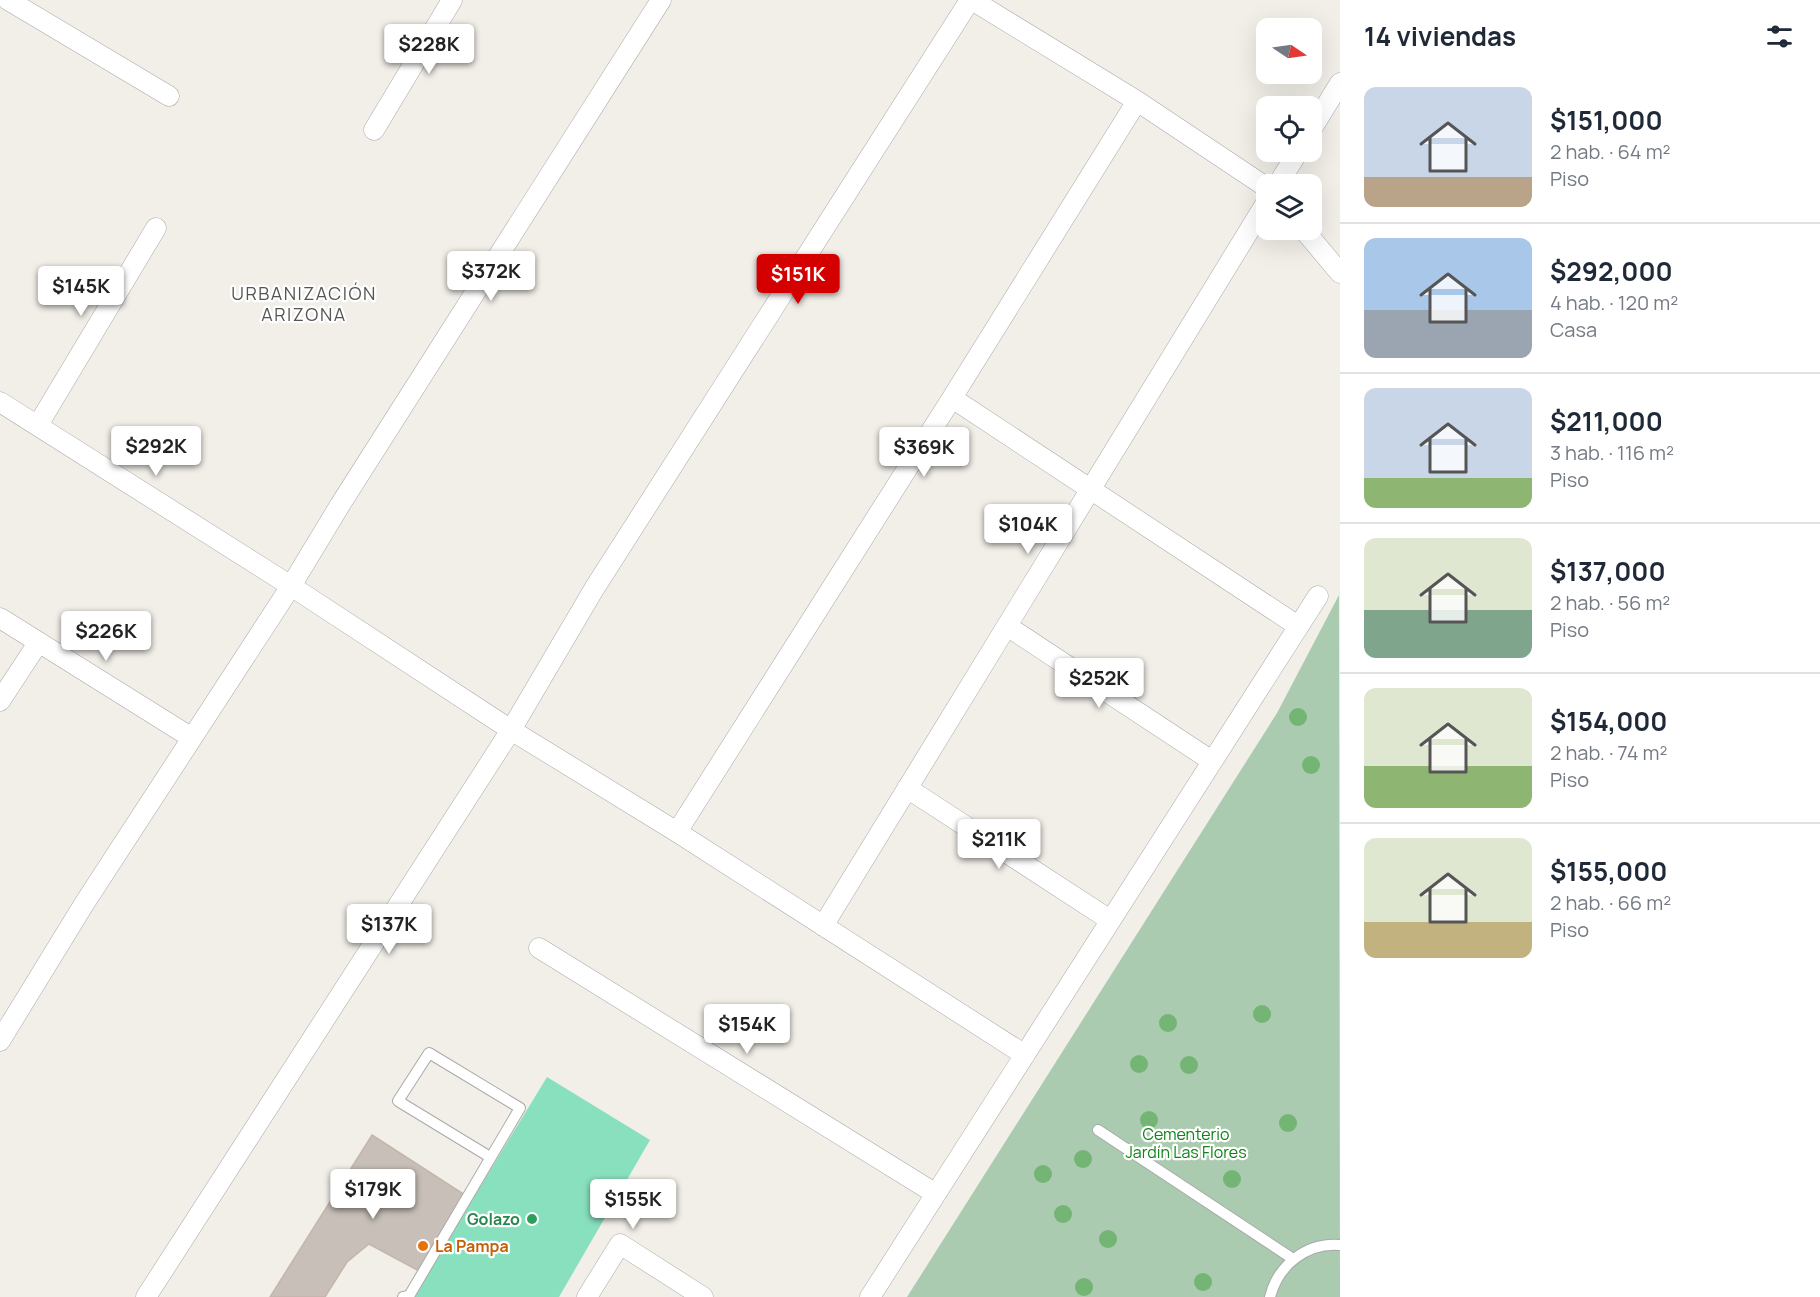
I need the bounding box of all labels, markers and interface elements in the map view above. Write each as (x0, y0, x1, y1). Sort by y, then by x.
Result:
north arrow (1256, 18, 1322, 84)
map controls (1256, 18, 1322, 240)
text: 14 viviendas (1364, 18, 1516, 54)
icon: filters (1763, 20, 1796, 53)
pin: $228K (387, 24, 471, 75)
text: $228K (398, 30, 460, 57)
button: locate (1256, 96, 1322, 162)
text: $151,000 (1550, 102, 1663, 138)
icon: home (1412, 111, 1484, 183)
text: 2 hab. · 64 m² (1550, 138, 1671, 165)
text: Piso (1550, 165, 1589, 192)
button: layers (1256, 174, 1322, 240)
pin: $372K (449, 251, 533, 302)
text: $292,000 (1550, 253, 1673, 289)
pin: $151K (756, 254, 840, 305)
text: $372K (461, 257, 521, 284)
text: $151K (771, 260, 825, 287)
icon: home (1412, 262, 1484, 334)
pin: $145K (39, 266, 123, 317)
text: $145K (52, 272, 110, 299)
district label: URBANIZACIÓN ARIZONA (231, 281, 377, 326)
text: 4 hab. · 120 m² (1550, 289, 1678, 316)
text: Casa (1550, 316, 1597, 343)
text: $211,000 (1550, 403, 1663, 439)
icon: home (1412, 412, 1484, 484)
pin: $292K (114, 426, 198, 477)
pin: $369K (882, 427, 966, 478)
text: $292K (125, 432, 187, 459)
text: $369K (893, 433, 955, 460)
text: 3 hab. · 116 m² (1550, 439, 1674, 466)
text: Piso (1550, 466, 1589, 493)
pin: $104K (986, 504, 1070, 555)
text: $104K (998, 510, 1058, 537)
text: $137,000 (1550, 553, 1666, 589)
icon: home (1412, 562, 1484, 634)
text: 2 hab. · 56 m² (1550, 589, 1670, 616)
pin: $226K (64, 611, 148, 662)
text: Piso (1550, 616, 1589, 643)
text: $226K (75, 617, 137, 644)
pin: $252K (1057, 658, 1141, 709)
text: $252K (1069, 664, 1129, 691)
text: $154,000 (1550, 703, 1667, 739)
icon: home (1412, 712, 1484, 784)
text: 2 hab. · 74 m² (1550, 739, 1667, 766)
text: Piso (1550, 766, 1589, 793)
pin: $211K (957, 819, 1041, 870)
text: $211K (972, 825, 1026, 852)
text: $155,000 (1550, 853, 1667, 889)
icon: home (1412, 862, 1484, 934)
text: 2 hab. · 66 m² (1550, 889, 1671, 916)
pin: $137K (347, 904, 431, 955)
text: $137K (361, 910, 417, 937)
text: Piso (1550, 916, 1589, 943)
pin: $154K (705, 1004, 789, 1055)
text: $154K (718, 1010, 776, 1037)
park label: Cementerio Jardín Las Flores (1125, 1123, 1247, 1163)
pin: $179K (331, 1169, 415, 1220)
text: $179K (344, 1175, 402, 1202)
pin: $155K (591, 1179, 675, 1230)
text: $155K (604, 1185, 662, 1212)
place label: Golazo (467, 1208, 520, 1230)
marker: Golazo (525, 1212, 539, 1226)
place label: La Pampa (435, 1235, 509, 1257)
marker: La Pampa (416, 1239, 430, 1253)

